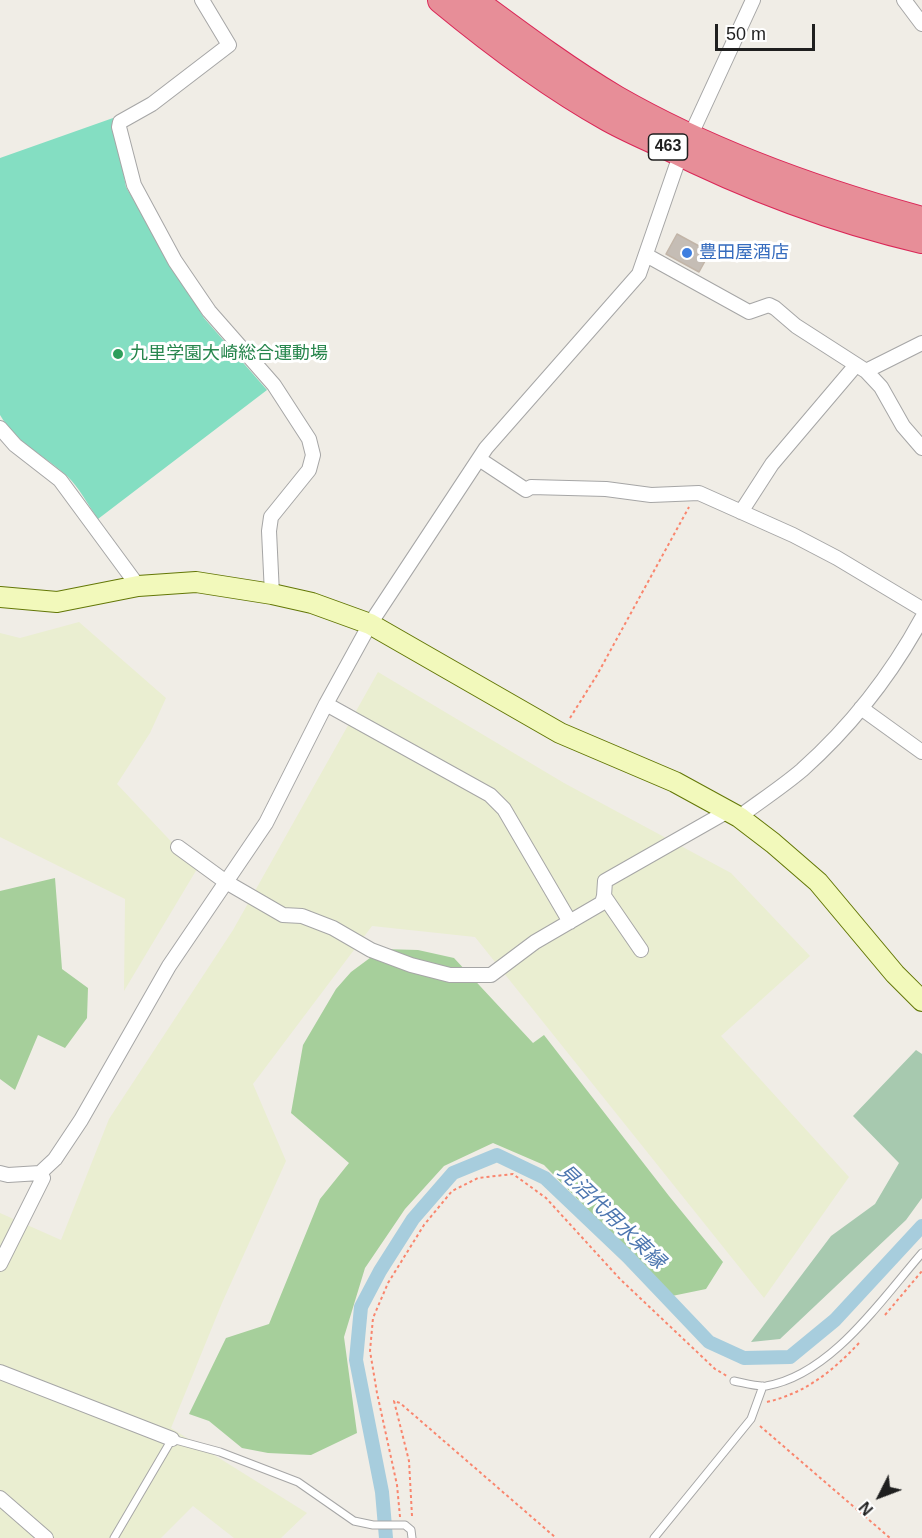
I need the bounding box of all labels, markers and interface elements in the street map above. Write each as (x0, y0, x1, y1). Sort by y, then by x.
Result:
scale bar (718, 12, 818, 50)
text: 50 m (726, 24, 766, 44)
road number: 463 (648, 134, 688, 160)
place label: 豊田屋酒店 (699, 242, 789, 264)
marker: 豊田屋酒店 (680, 246, 694, 260)
place label: 九里学園大崎総合運動場 (130, 343, 328, 365)
marker: 九里学園大崎総合運動場 (111, 347, 125, 361)
water label: 見沼代用水東縁 (552, 1160, 670, 1274)
north arrow (850, 1466, 910, 1526)
text: N (856, 1498, 876, 1518)

